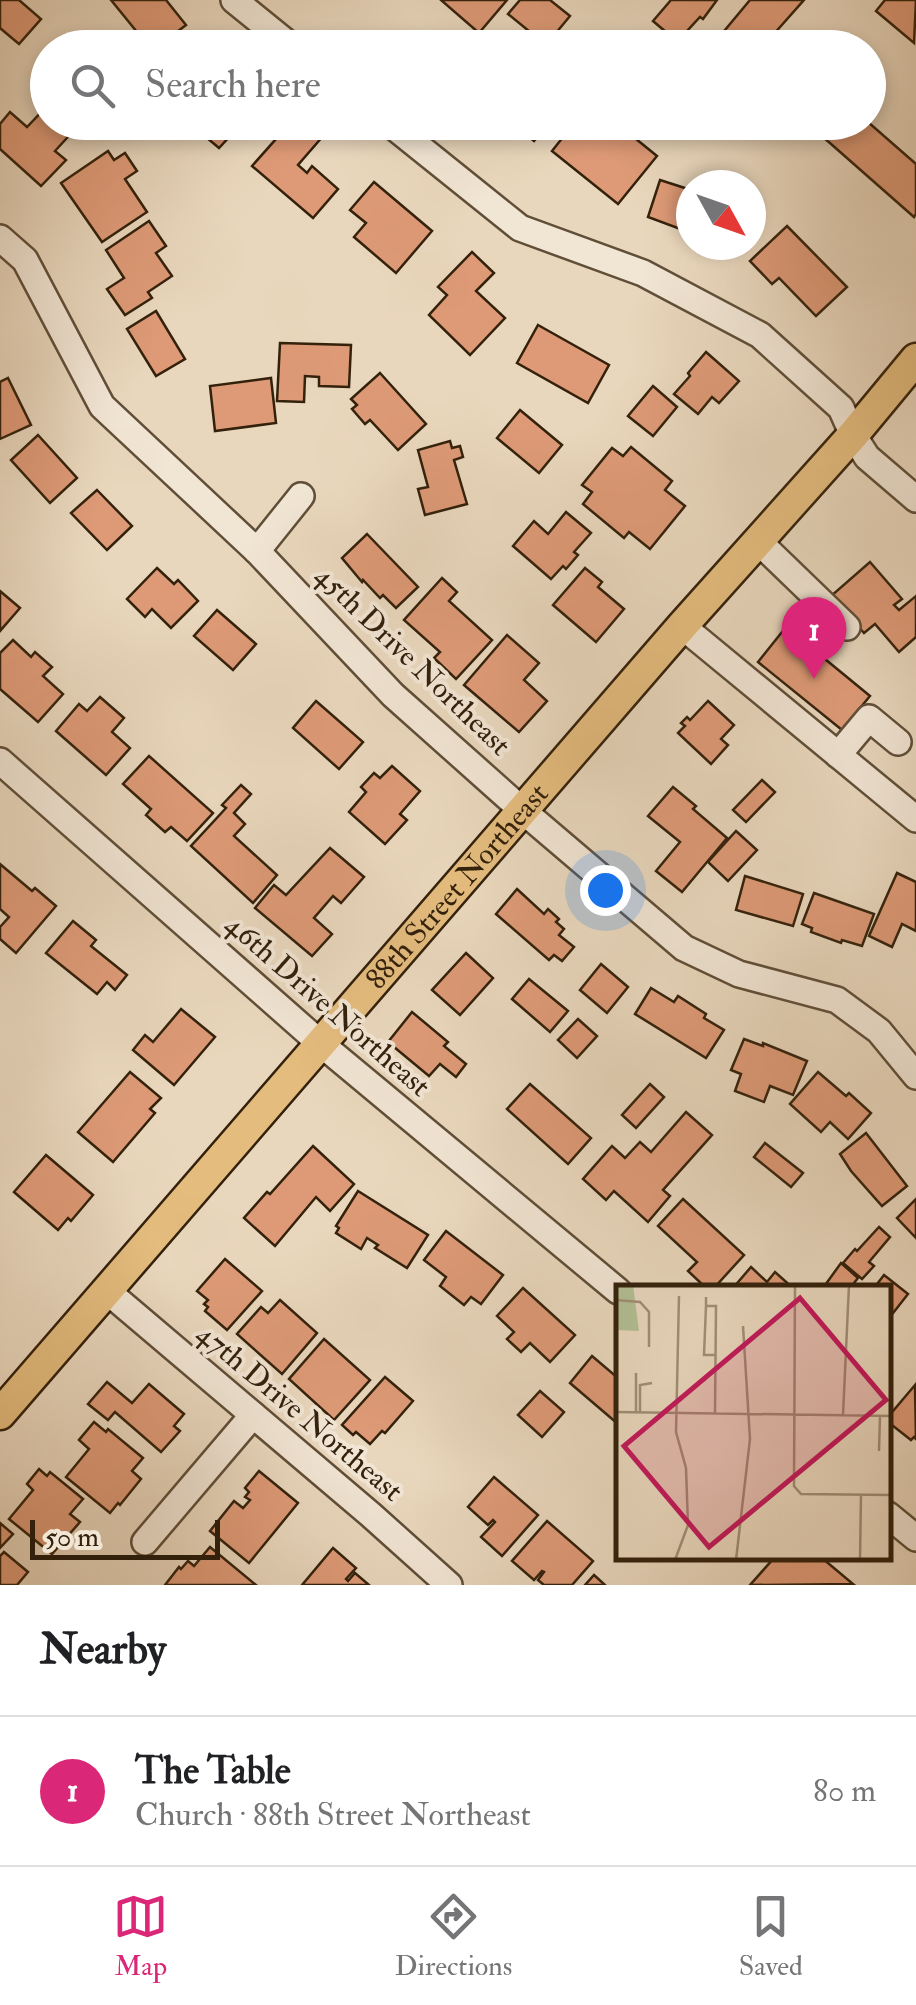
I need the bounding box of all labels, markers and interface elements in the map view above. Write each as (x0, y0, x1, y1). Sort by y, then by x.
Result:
search box (30, 30, 886, 140)
icon: search (65, 58, 120, 113)
text: Search here (145, 61, 321, 109)
north arrow (676, 170, 766, 260)
street label: 45th Drive Northeast (307, 557, 519, 764)
pin: 1 (782, 596, 846, 679)
street label: 88th Street Northeast (358, 776, 557, 997)
your location (580, 865, 631, 916)
street label: 46th Drive Northeast (217, 906, 438, 1105)
inset map (616, 1285, 891, 1560)
street label: 47th Drive Northeast (189, 1315, 411, 1510)
scale bar (30, 1515, 220, 1560)
text: 50 m (45, 1520, 99, 1555)
text: Nearby (40, 1624, 166, 1676)
text: The Table (135, 1747, 291, 1795)
text: 1 (67, 1771, 78, 1811)
text: 80 m (813, 1771, 876, 1811)
text: Church · 88th Street Northeast (135, 1795, 531, 1835)
tab: Map (113, 1889, 168, 1984)
tab: Directions (395, 1889, 512, 1984)
tab: Saved (739, 1889, 803, 1984)

